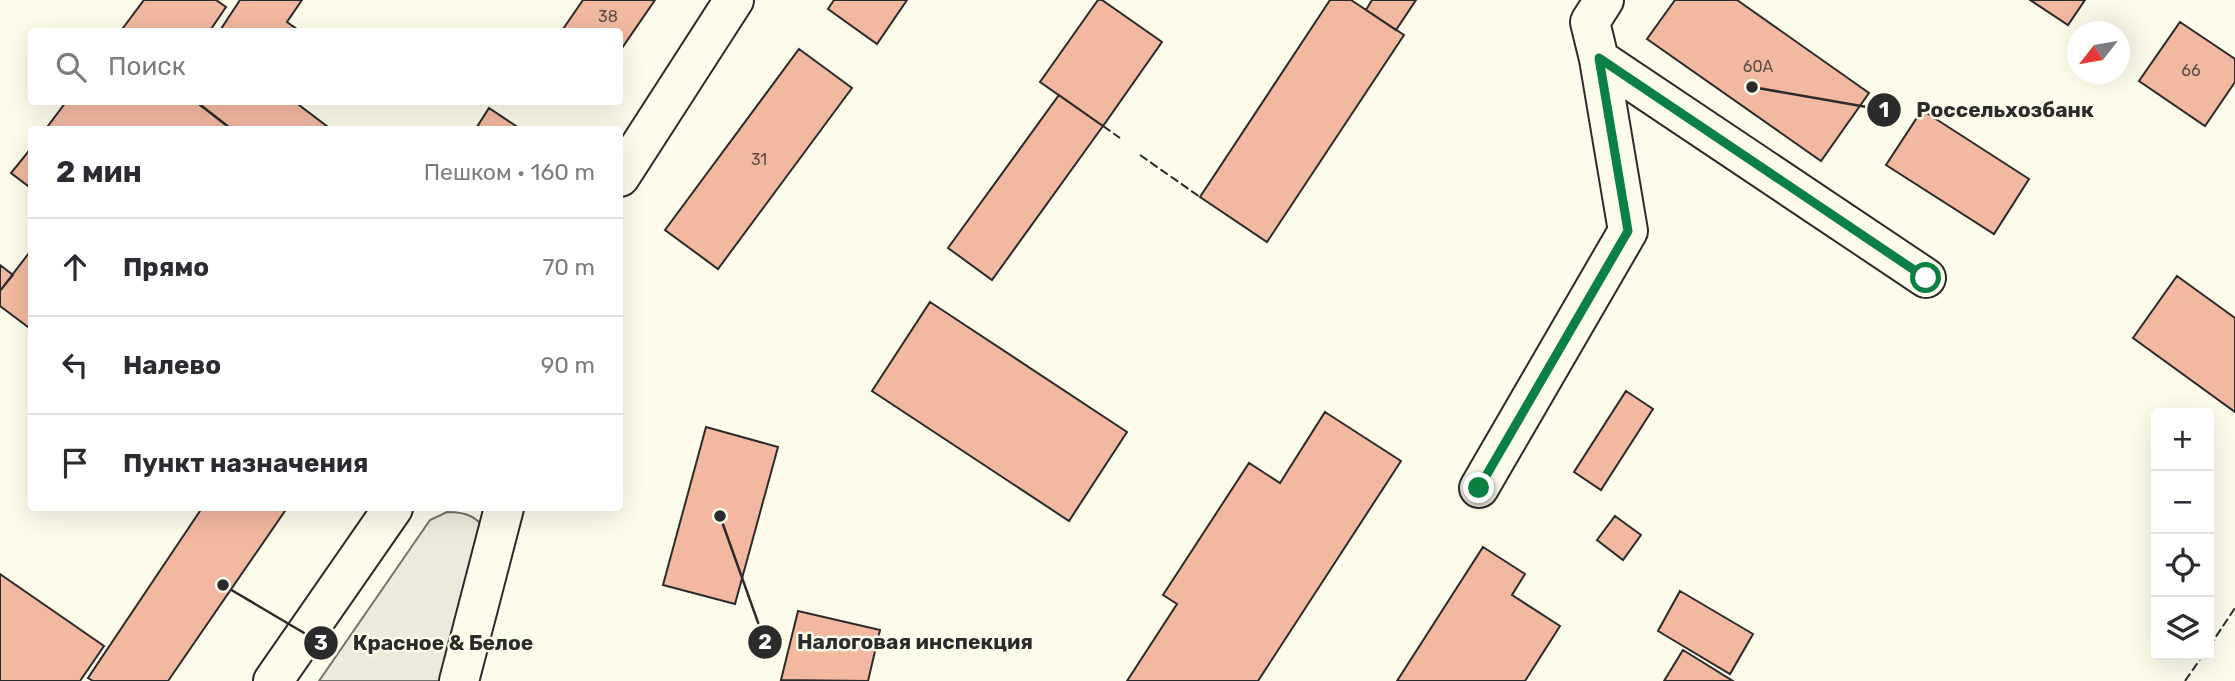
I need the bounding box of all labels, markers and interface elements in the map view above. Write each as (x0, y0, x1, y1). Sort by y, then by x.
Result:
house number: 38 (598, 7, 618, 26)
north arrow (2067, 21, 2130, 84)
search box (28, 28, 623, 105)
icon: search (52, 48, 90, 86)
text: Поиск (108, 51, 186, 82)
house number: 60А (1743, 57, 1774, 76)
house number: 66 (2181, 61, 2201, 80)
callout: Россельхозбанк (1867, 89, 2107, 131)
text: 1 (1879, 97, 1889, 122)
text: Россельхозбанк (1916, 97, 2094, 122)
house number: 31 (751, 150, 767, 169)
text: 2 мин (56, 154, 142, 190)
text: Пешком · 160 m (424, 158, 595, 186)
icon: ahead (56, 248, 94, 286)
text: Прямо (123, 252, 209, 283)
text: 70 m (543, 253, 595, 281)
route start (1910, 262, 1941, 293)
icon: left (56, 346, 94, 384)
text: Налево (123, 350, 221, 381)
text: 90 m (541, 351, 595, 379)
map controls (2151, 408, 2214, 660)
button: + (2151, 408, 2214, 471)
icon: arrive (56, 444, 94, 482)
text: Пункт назначения (123, 448, 368, 479)
button: − (2151, 471, 2214, 534)
route end (1463, 472, 1494, 503)
button: locate (2151, 534, 2214, 597)
button: layers (2151, 597, 2214, 660)
callout: Налоговая инспекция (748, 621, 1047, 663)
callout: Красное & Белое (303, 622, 547, 664)
text: 2 (758, 629, 772, 654)
text: Налоговая инспекция (797, 629, 1033, 654)
text: 3 (314, 630, 328, 655)
text: Красное & Белое (353, 630, 533, 655)

